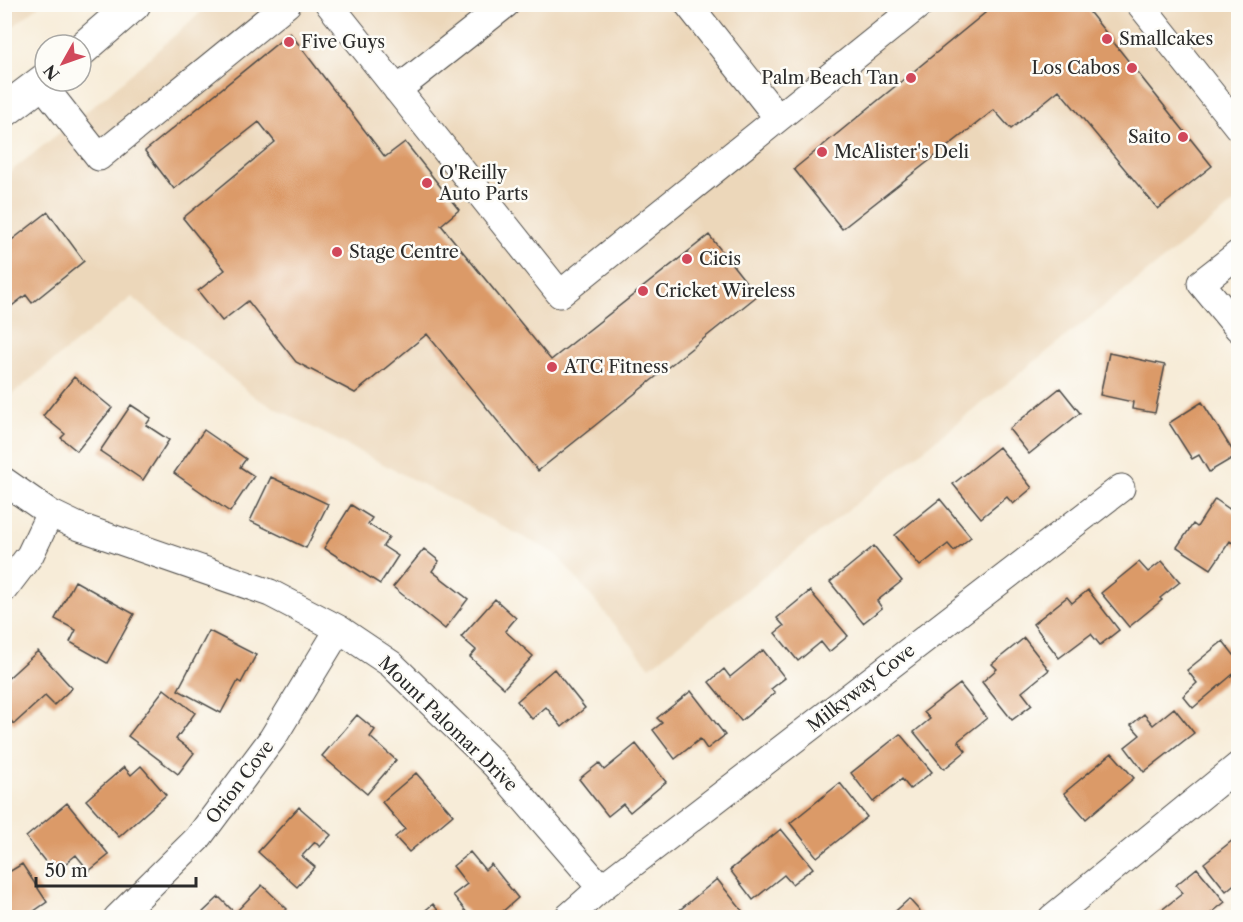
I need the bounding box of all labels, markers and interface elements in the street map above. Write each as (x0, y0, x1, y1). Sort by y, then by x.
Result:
place label: Smallcakes (1119, 28, 1213, 50)
place label: Five Guys (301, 31, 385, 53)
marker: Smallcakes (1100, 32, 1114, 46)
north arrow (33, 33, 93, 93)
marker: Five Guys (282, 35, 296, 49)
place label: Los Cabos (1031, 57, 1120, 79)
text: N (39, 61, 64, 84)
marker: Los Cabos (1125, 61, 1139, 75)
place label: Palm Beach Tan (761, 67, 899, 89)
marker: Palm Beach Tan (904, 71, 918, 85)
place label: Saito (1128, 126, 1171, 148)
marker: Saito (1176, 130, 1190, 144)
place label: McAlister's Deli (834, 141, 970, 163)
marker: McAlister's Deli (815, 145, 829, 159)
place label: O'Reilly Auto Parts (438, 162, 528, 205)
marker: O'Reilly Auto Parts (420, 176, 434, 190)
place label: Stage Centre (349, 241, 459, 263)
marker: Stage Centre (330, 245, 344, 259)
place label: Cicis (699, 248, 741, 270)
marker: Cicis (680, 252, 694, 266)
place label: Cricket Wireless (655, 280, 795, 302)
marker: Cricket Wireless (636, 284, 650, 298)
place label: ATC Fitness (563, 356, 669, 378)
marker: ATC Fitness (545, 360, 559, 374)
street label: Milkyway Cove (803, 639, 919, 737)
street label: Mount Palomar Drive (374, 652, 522, 796)
street label: Orion Cove (201, 736, 279, 828)
scale bar (36, 850, 196, 888)
text: 50 m (45, 860, 88, 882)

